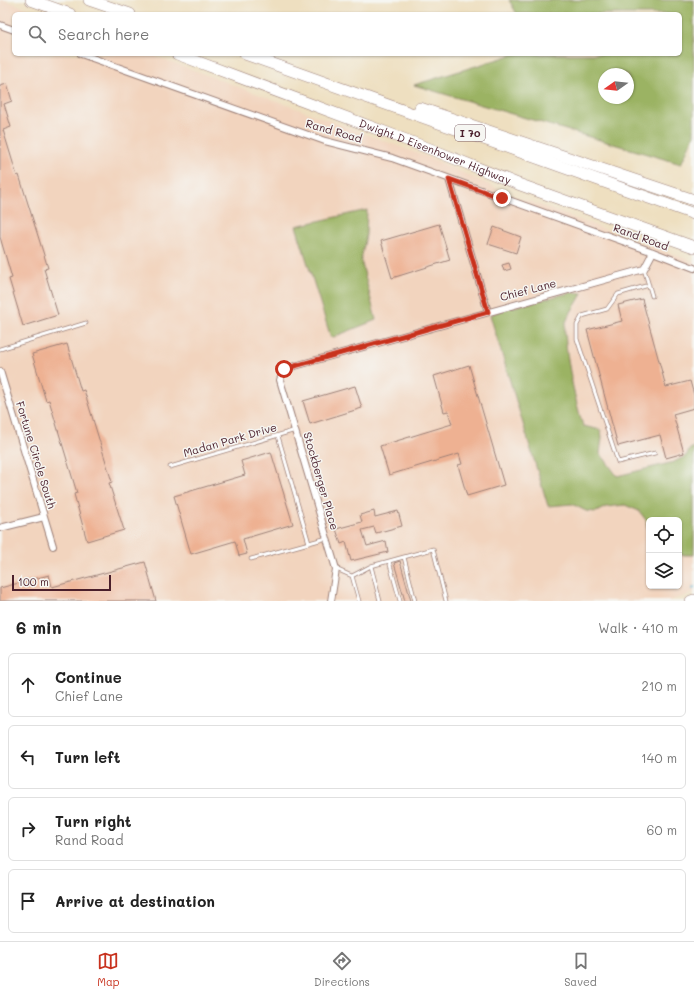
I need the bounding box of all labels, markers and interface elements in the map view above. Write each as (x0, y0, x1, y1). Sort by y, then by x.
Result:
search box (12, 12, 682, 56)
icon: search (26, 23, 48, 45)
text: Search here (58, 24, 149, 44)
north arrow (598, 68, 634, 104)
street label: Rand Road (304, 115, 364, 146)
street label: Dwight D Eisenhower Highway (357, 115, 514, 188)
road number: I 70 (455, 125, 485, 141)
route end (493, 189, 511, 207)
street label: Rand Road (611, 220, 671, 253)
street label: Chief Lane (498, 275, 558, 304)
route start (275, 360, 293, 378)
street label: Fortune Circle South (13, 399, 60, 510)
street label: Madan Park Drive (181, 419, 279, 460)
street label: Stockberger Place (300, 430, 343, 532)
map controls (646, 517, 682, 589)
button: locate (646, 517, 682, 553)
button: layers (646, 553, 682, 589)
scale bar (12, 573, 111, 592)
text: 100 m (18, 574, 49, 589)
text: 6 min (16, 616, 61, 638)
text: Walk · 410 m (598, 619, 678, 636)
text: Continue (55, 667, 122, 687)
icon: ahead (17, 674, 39, 696)
text: 210 m (641, 677, 677, 694)
text: Chief Lane (55, 687, 123, 704)
icon: left (17, 746, 39, 768)
text: Turn left (55, 747, 120, 767)
text: 140 m (641, 749, 677, 766)
text: Turn right (55, 811, 132, 831)
icon: right (17, 818, 39, 840)
text: 60 m (647, 821, 677, 838)
text: Rand Road (55, 831, 123, 848)
icon: arrive (17, 890, 39, 912)
text: Arrive at destination (55, 891, 215, 911)
tab: Map (97, 950, 120, 989)
tab: Directions (314, 950, 370, 989)
tab: Saved (564, 950, 597, 989)

